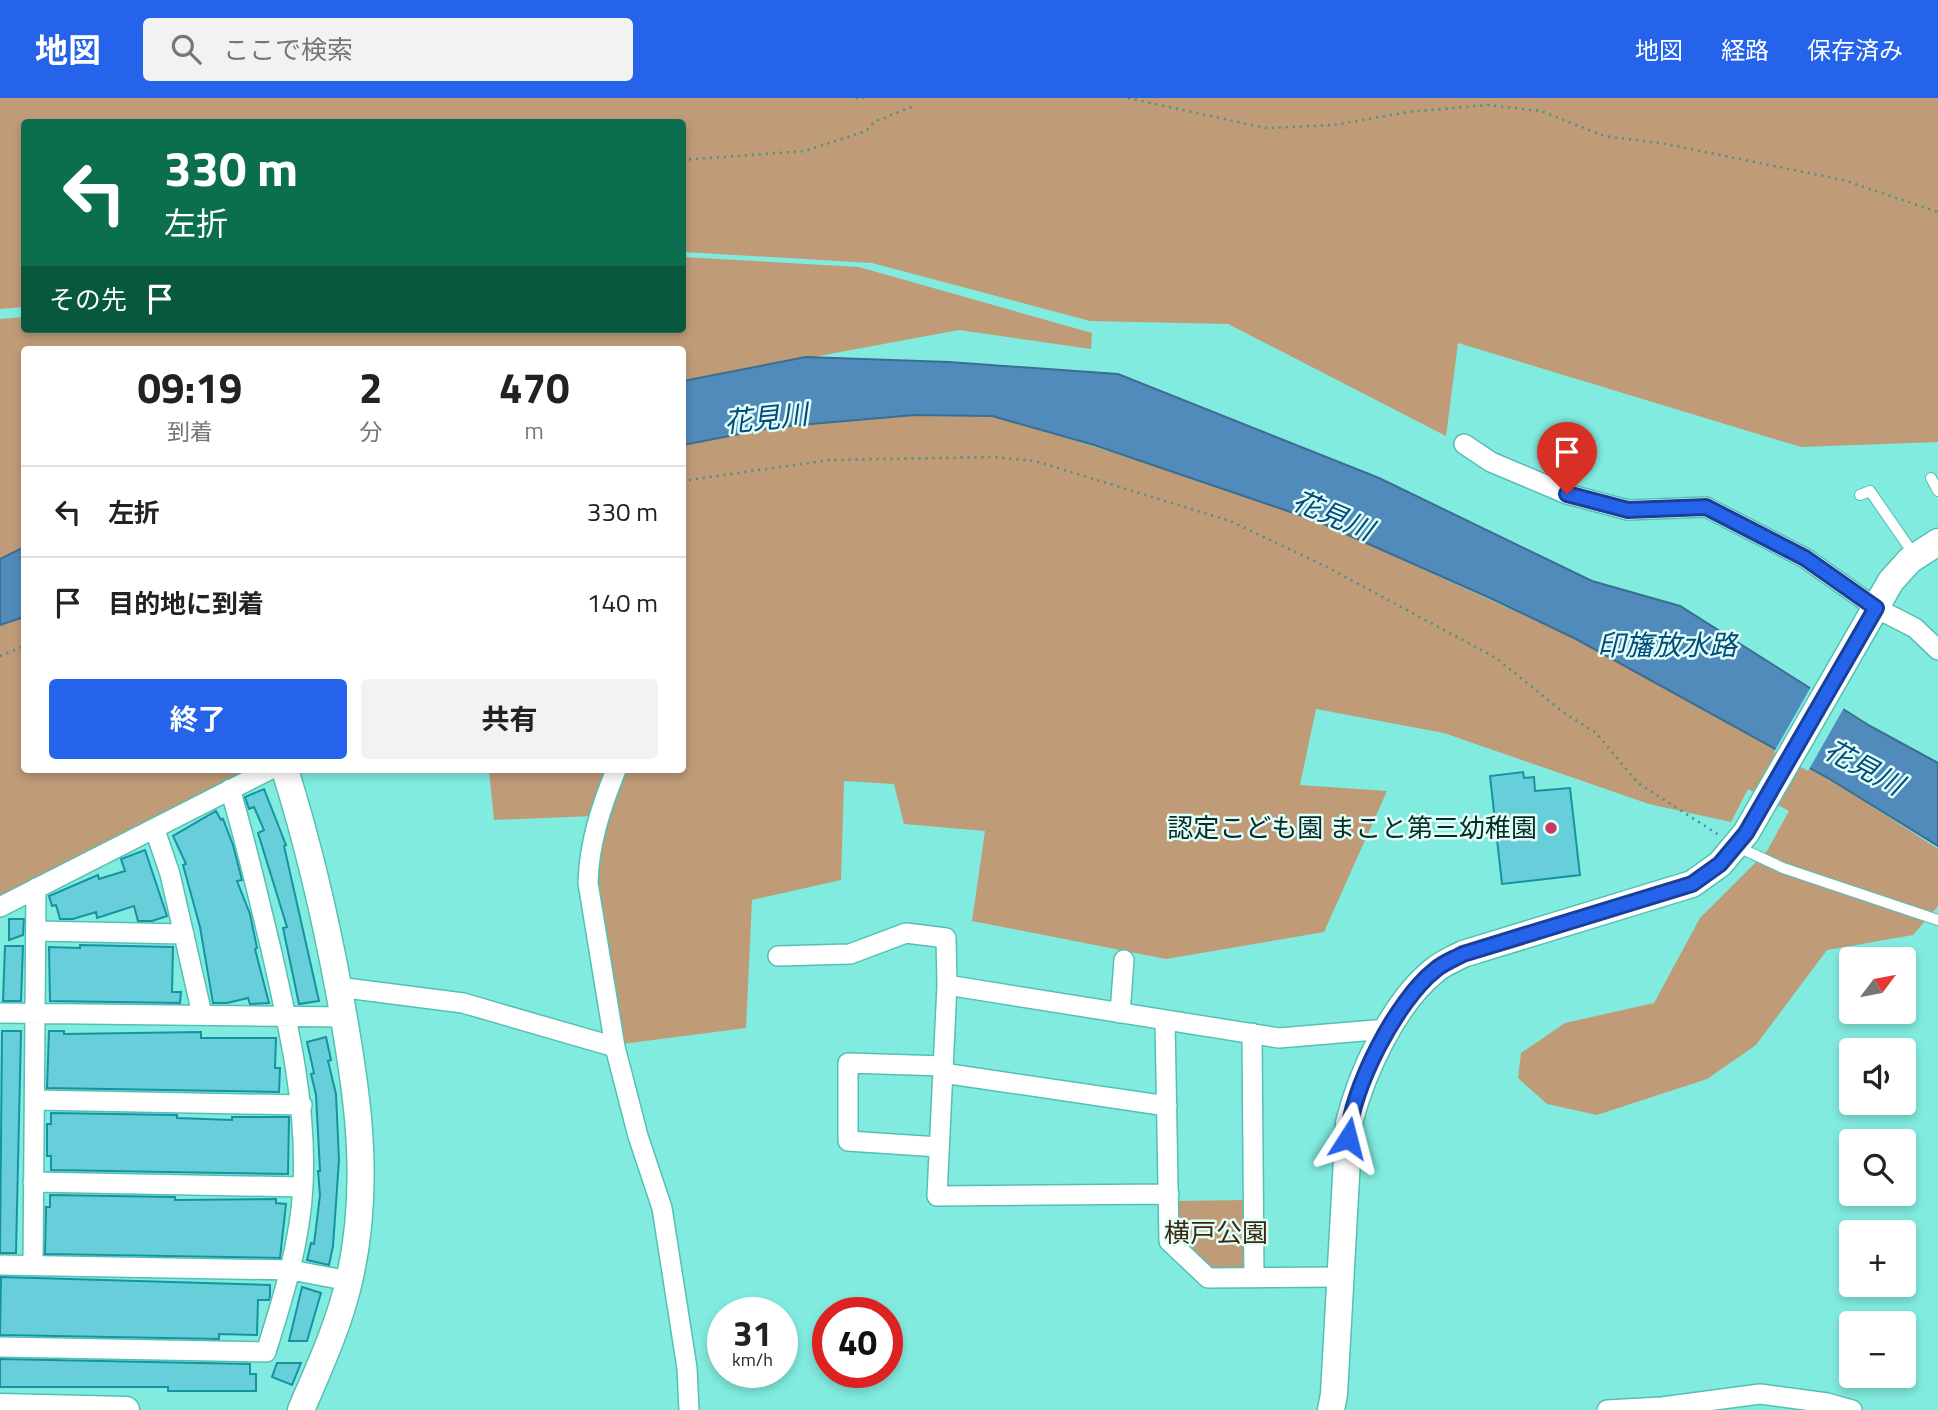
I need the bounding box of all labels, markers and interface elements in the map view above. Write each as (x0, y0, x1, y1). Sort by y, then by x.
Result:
search box (143, 18, 633, 81)
text: 地図 (35, 25, 101, 75)
icon: search (167, 30, 205, 68)
text: ここで検索 (223, 30, 353, 69)
text: 地図 (1635, 32, 1683, 68)
text: 経路 (1721, 32, 1769, 68)
text: 保存済み (1807, 32, 1903, 68)
text: 330 m (164, 130, 298, 205)
icon: left (49, 147, 140, 238)
text: 左折 (164, 199, 228, 247)
text: その先 (49, 280, 127, 319)
icon: arrive (141, 280, 179, 318)
text: 09:19 (138, 355, 242, 419)
text: 2 (359, 355, 382, 419)
text: 470 (499, 355, 569, 419)
water label: 花見川 (722, 391, 813, 443)
text: m (525, 413, 544, 448)
text: 到着 (167, 414, 213, 449)
text: 分 (359, 414, 382, 449)
pin (1537, 422, 1597, 494)
icon: arrive (1548, 433, 1586, 471)
water label: 花見川 (1286, 478, 1383, 552)
text: 330 m (587, 492, 658, 531)
icon: left (49, 493, 87, 531)
text: 左折 (108, 493, 160, 532)
text: 140 m (587, 583, 658, 622)
icon: arrive (49, 584, 87, 622)
text: 目的地に到着 (108, 584, 264, 623)
water label: 印旛放水路 (1597, 623, 1739, 666)
button: 終了 (49, 679, 347, 759)
button: 共有 (361, 679, 658, 759)
water label: 花見川 (1817, 728, 1914, 807)
place label: 認定こども園 まこと第三幼稚園 (1167, 808, 1537, 847)
marker: 認定こども園 まこと第三幼稚園 (1543, 820, 1559, 836)
north arrow (1839, 947, 1916, 1024)
map controls (1839, 947, 1916, 1388)
button: sound (1839, 1038, 1916, 1115)
position arrow (1311, 1101, 1385, 1175)
button: search (1839, 1129, 1916, 1206)
park label: 横戸公園 (1164, 1213, 1268, 1252)
button: + (1839, 1220, 1916, 1297)
speed limit sign: 40 (812, 1297, 903, 1388)
text: 31 (733, 1306, 772, 1360)
button: − (1839, 1311, 1916, 1388)
text: km/h (732, 1346, 773, 1373)

